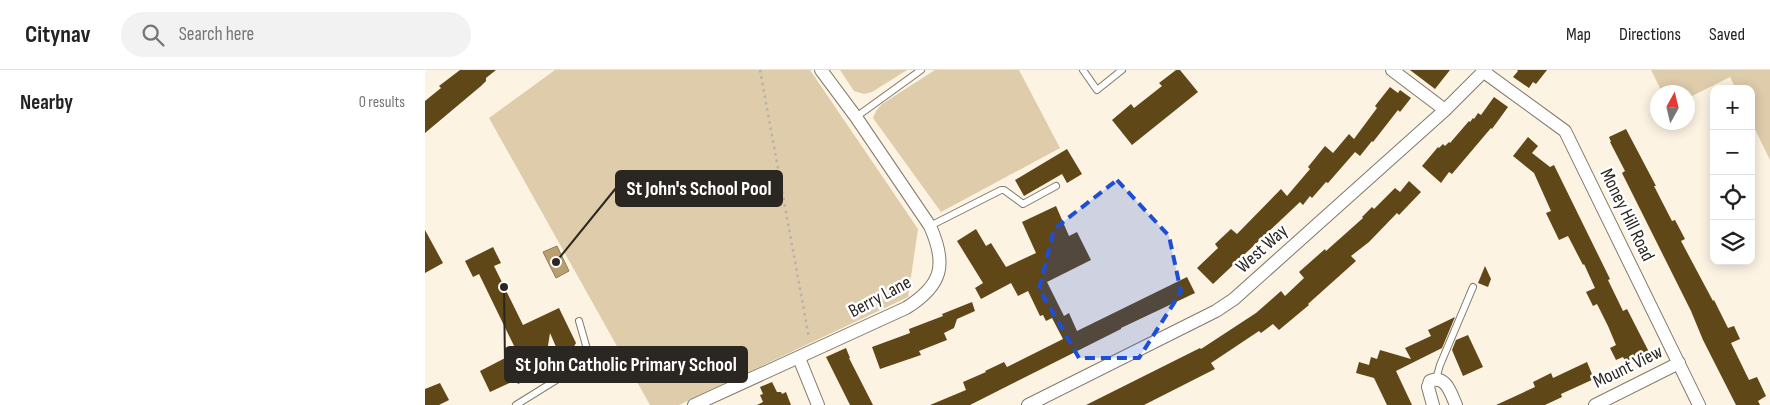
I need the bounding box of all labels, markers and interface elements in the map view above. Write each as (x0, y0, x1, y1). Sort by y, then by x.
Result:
search box (121, 12, 471, 57)
text: Citynav (25, 20, 91, 49)
icon: search (139, 21, 167, 49)
text: Search here (179, 23, 254, 46)
text: Map (1566, 24, 1591, 45)
text: Directions (1619, 24, 1681, 45)
text: Saved (1709, 24, 1745, 45)
north arrow (1650, 85, 1695, 130)
map controls (1710, 85, 1755, 265)
button: + (1710, 85, 1755, 130)
text: Nearby (20, 90, 73, 115)
text: 0 results (359, 93, 405, 112)
button: − (1710, 130, 1755, 175)
street label: Money Hill Road (1595, 165, 1659, 265)
callout: St John's School Pool (616, 171, 782, 206)
button: locate (1710, 175, 1755, 220)
text: St John's School Pool (626, 177, 772, 201)
street label: West Way (1231, 219, 1293, 278)
button: layers (1710, 220, 1755, 265)
street label: Berry Lane (845, 271, 915, 323)
street label: Mount View (1589, 340, 1667, 394)
callout: St John Catholic Primary School (505, 347, 747, 382)
text: St John Catholic Primary School (515, 353, 737, 377)

